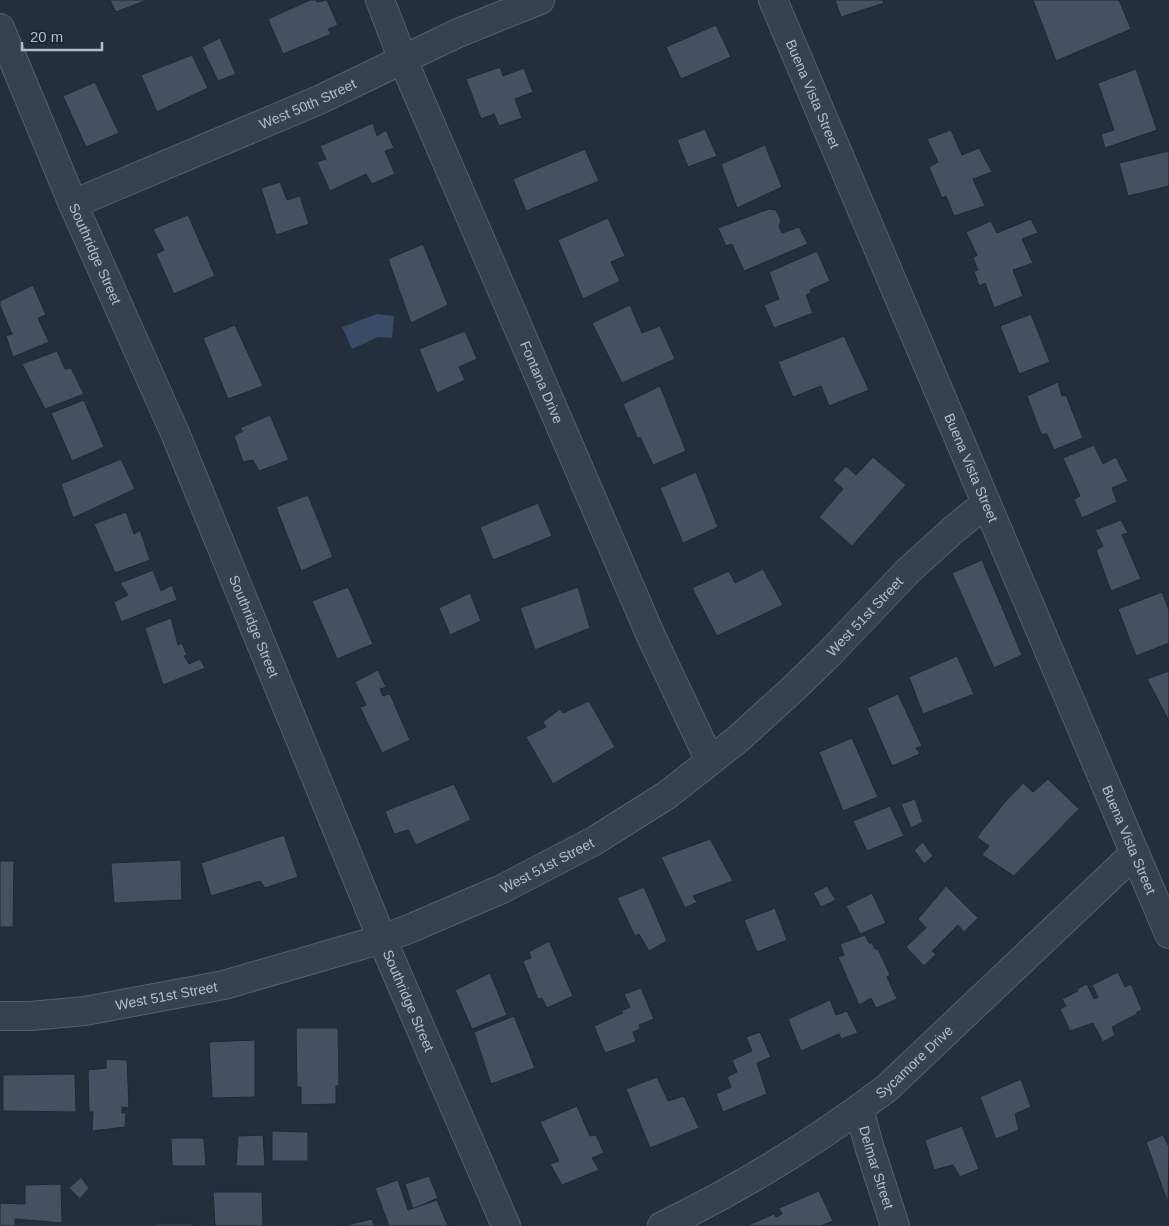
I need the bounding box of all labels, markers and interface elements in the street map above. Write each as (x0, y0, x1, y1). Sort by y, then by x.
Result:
scale bar (22, 20, 102, 52)
text: 20 m (30, 28, 63, 45)
street label: Buena Vista Street (783, 37, 843, 151)
street label: West 50th Street (257, 75, 359, 132)
street label: Southridge Street (66, 201, 125, 307)
street label: Fontana Drive (517, 339, 567, 426)
street label: Buena Vista Street (941, 411, 1001, 525)
street label: Southridge Street (226, 573, 282, 680)
street label: West 51st Street (823, 574, 906, 659)
street label: Buena Vista Street (1099, 783, 1159, 897)
street label: West 51st Street (498, 834, 597, 897)
street label: Southridge Street (380, 947, 438, 1054)
street label: West 51st Street (114, 978, 219, 1013)
street label: Sycamore Drive (872, 1022, 956, 1102)
street label: Delmar Street (856, 1124, 897, 1211)

